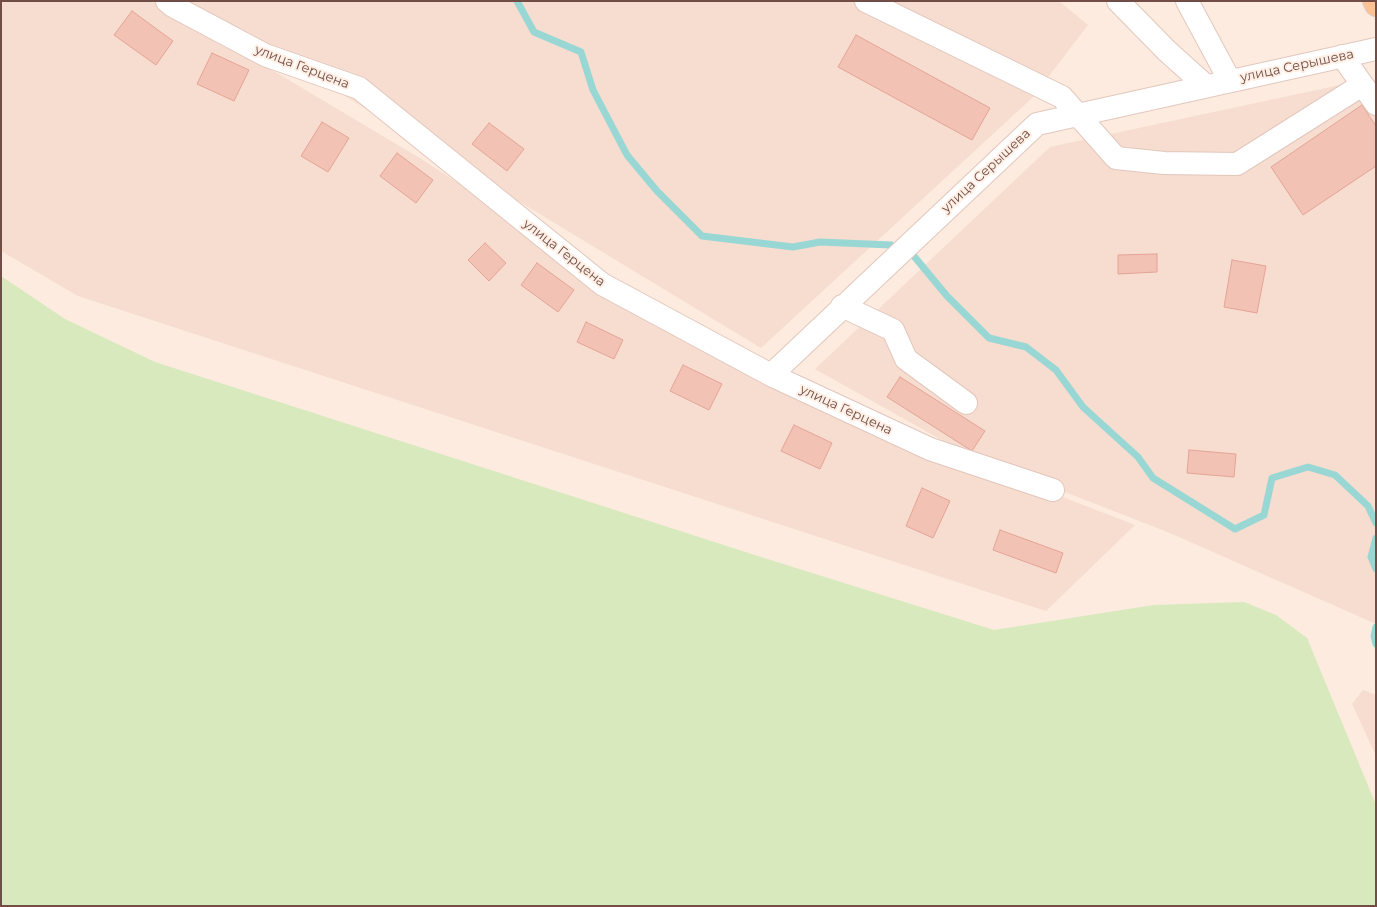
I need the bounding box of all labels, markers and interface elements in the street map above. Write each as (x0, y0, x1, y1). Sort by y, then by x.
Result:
street label: улица Герцена (252, 42, 352, 92)
street label: улица Серышева (1239, 46, 1355, 86)
street label: улица Серышева (938, 126, 1034, 216)
street label: улица Герцена (520, 216, 608, 290)
street label: улица Герцена (797, 382, 895, 438)

